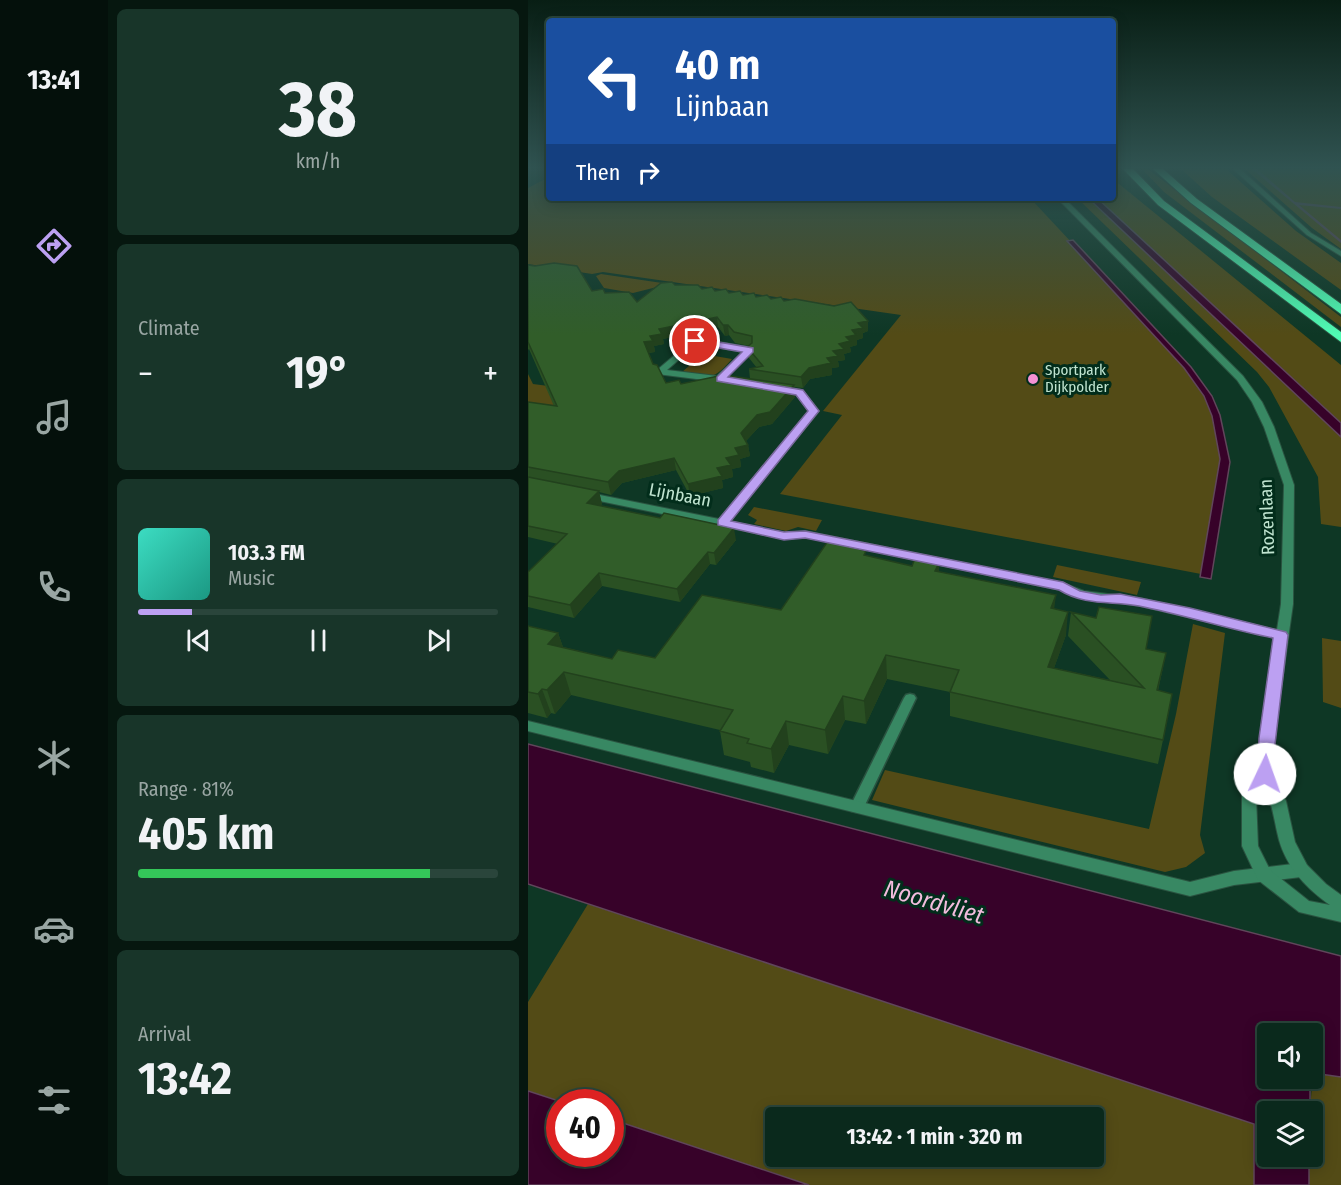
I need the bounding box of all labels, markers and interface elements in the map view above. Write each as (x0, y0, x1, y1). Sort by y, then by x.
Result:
text: 40 m (675, 40, 760, 90)
icon: left (576, 42, 654, 120)
text: 38 (279, 63, 357, 157)
text: 13:41 (27, 64, 81, 96)
text: Lijnbaan (675, 91, 769, 123)
text: km/h (296, 149, 340, 173)
icon: right (632, 156, 665, 189)
text: Then (576, 159, 620, 186)
icon: directions (33, 225, 75, 267)
pin (669, 315, 720, 366)
text: Climate (138, 316, 200, 340)
icon: arrive (678, 324, 711, 357)
text: 19° (286, 346, 350, 400)
text: − (138, 354, 153, 394)
text: + (483, 354, 498, 394)
place label: Sportpark Dijkpolder (1045, 361, 1109, 396)
marker: Sportpark Dijkpolder (1026, 372, 1040, 386)
icon: music (33, 396, 75, 438)
street label: Lijnbaan (647, 478, 713, 512)
street label: Rozenlaan (1255, 479, 1279, 555)
text: 103.3 FM (228, 539, 305, 566)
icon: phone (33, 566, 75, 608)
text: Music (228, 566, 275, 590)
icon: previous (182, 624, 215, 657)
icon: pause (302, 624, 335, 657)
icon: next (422, 624, 455, 657)
icon: climate (33, 737, 75, 779)
position arrow (1233, 742, 1297, 806)
text: Range · 81% (138, 777, 234, 801)
text: 405 km (138, 807, 274, 861)
water label: Noordvliet (881, 874, 987, 930)
icon: car (33, 908, 75, 950)
text: Arrival (138, 1022, 191, 1046)
map controls (1257, 1023, 1323, 1167)
button: sound (1257, 1023, 1323, 1089)
text: 13:42 (138, 1052, 232, 1106)
icon: filters (33, 1079, 75, 1121)
speed limit sign: 40 (546, 1089, 624, 1167)
button: layers (1257, 1101, 1323, 1167)
text: 13:42 · 1 min · 320 m (847, 1123, 1022, 1150)

